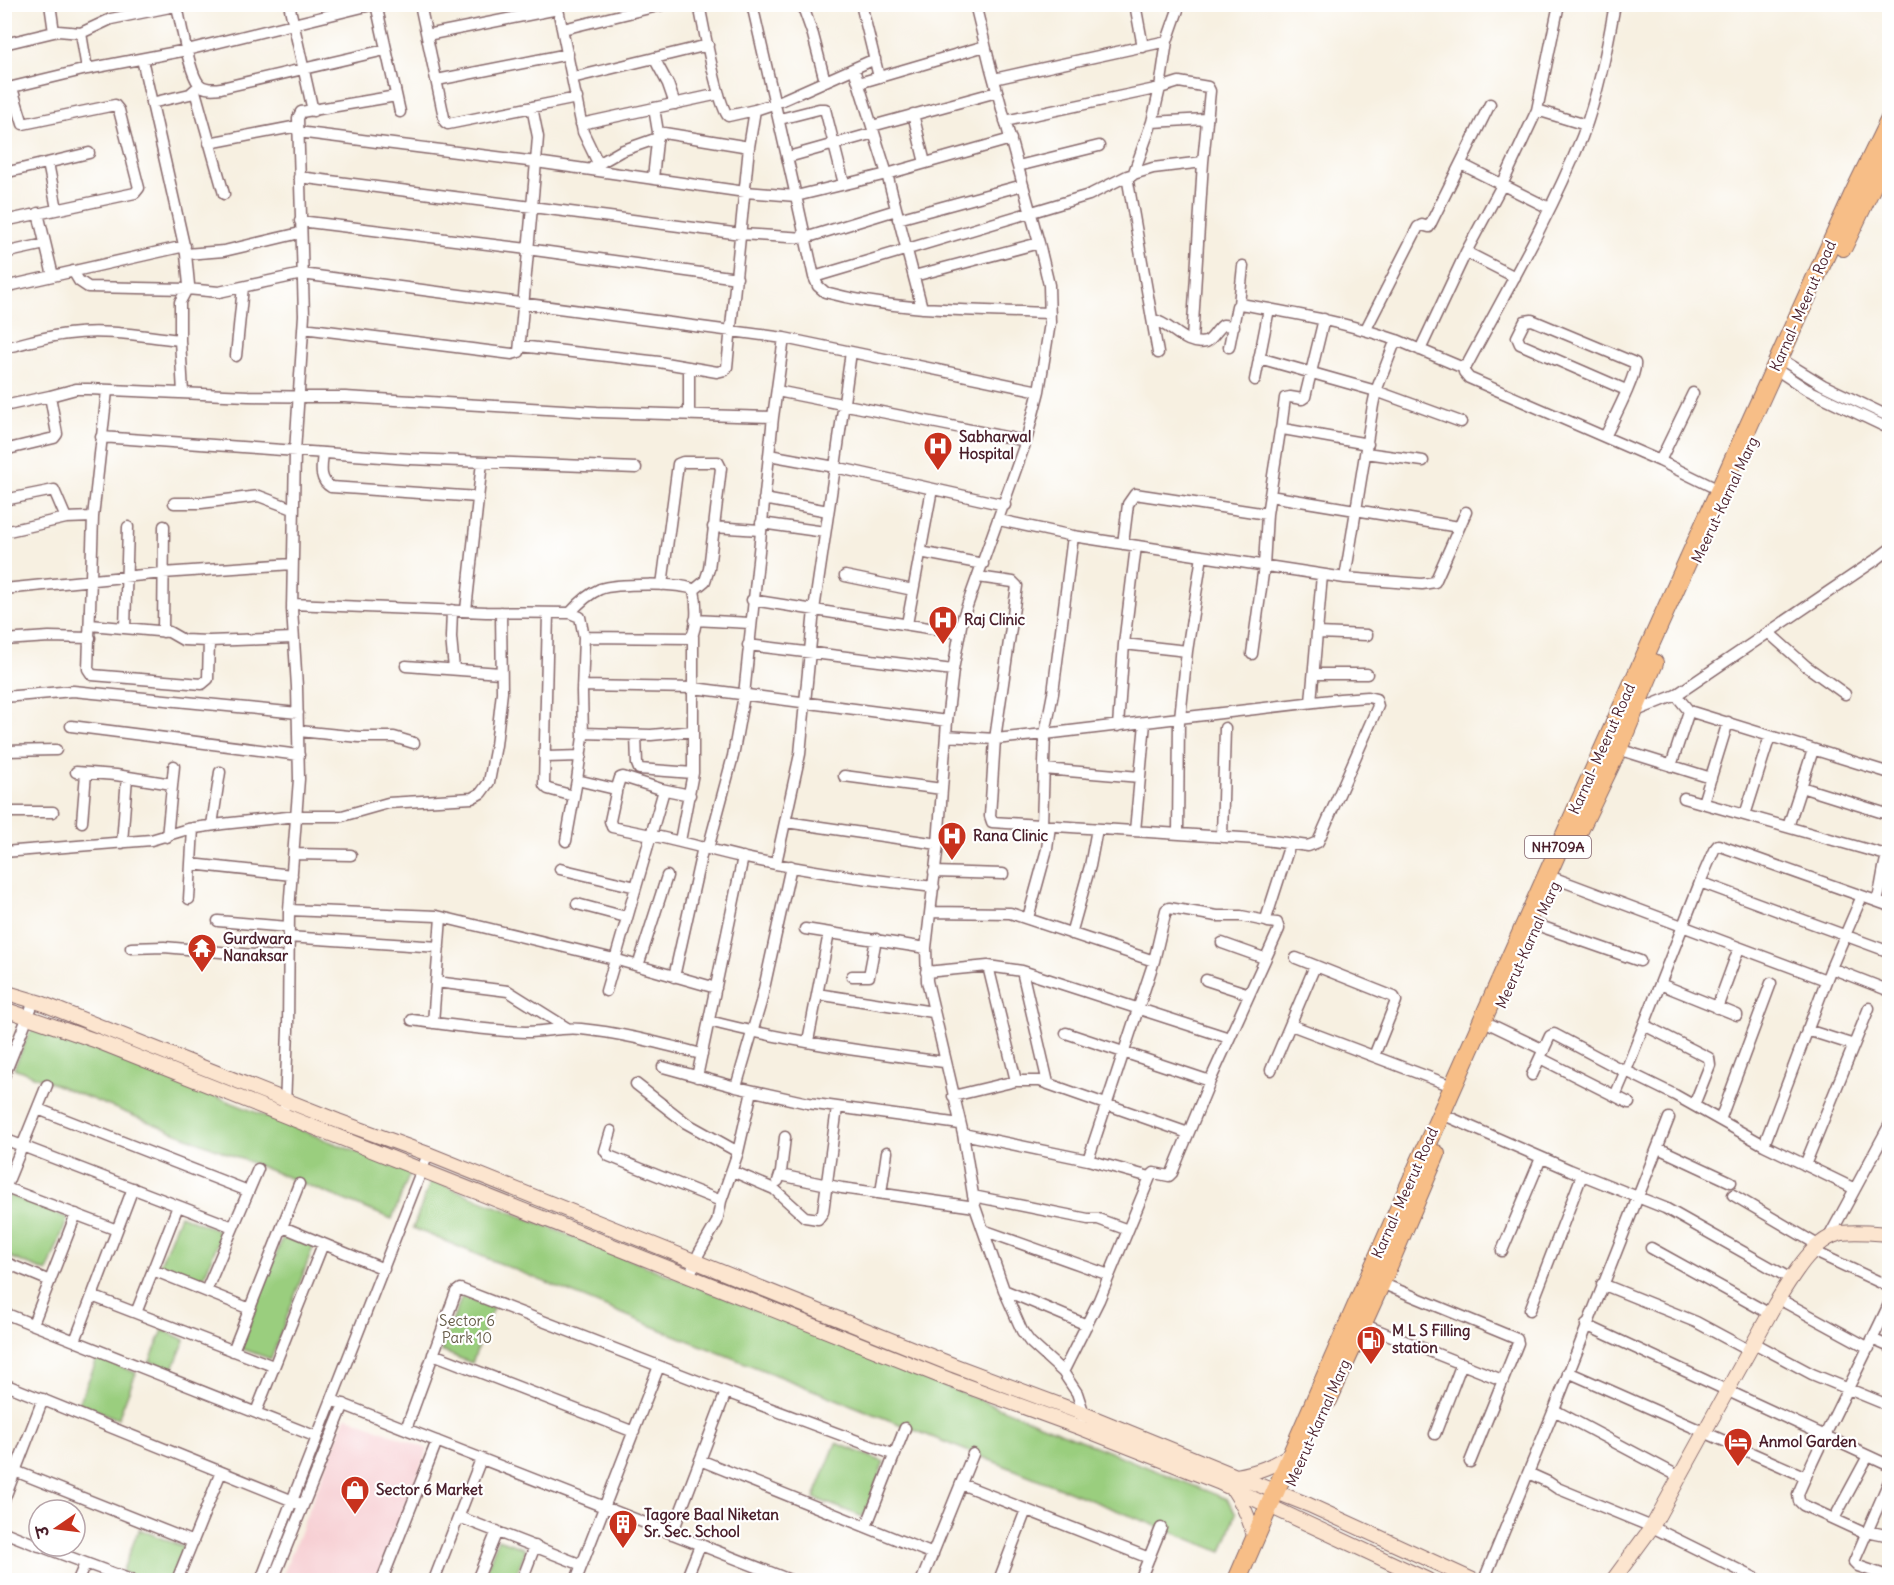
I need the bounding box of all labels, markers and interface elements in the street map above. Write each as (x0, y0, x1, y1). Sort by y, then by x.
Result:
street label: Karnal- Meerut Road (1765, 237, 1840, 374)
place label: Sabharwal Hospital (959, 427, 1031, 464)
hospital icon: Sabharwal Hospital (922, 430, 954, 472)
street label: Meerut-Karnal Marg (1687, 434, 1762, 566)
hospital icon: Raj Clinic (927, 604, 959, 646)
place label: Raj Clinic (964, 610, 1026, 629)
street label: Karnal- Meerut Road (1564, 680, 1639, 817)
hospital icon: Rana Clinic (936, 820, 968, 862)
place label: Rana Clinic (973, 826, 1048, 845)
road number: NH709A (1525, 836, 1591, 858)
street label: Meerut-Karnal Marg (1491, 878, 1564, 1011)
place label: Gurdwara Nanaksar (223, 929, 293, 965)
temple icon: Gurdwara Nanaksar (186, 932, 218, 974)
street label: Karnal- Meerut Road (1367, 1124, 1442, 1261)
park label: Sector 6 Park 10 (439, 1311, 495, 1347)
place label: M L S Filling station (1392, 1321, 1470, 1357)
fuel station icon: M L S Filling station (1355, 1324, 1387, 1366)
street label: Meerut-Karnal Marg (1281, 1356, 1354, 1489)
hotel icon: Anmol Garden (1722, 1426, 1754, 1468)
place label: Anmol Garden (1759, 1432, 1857, 1451)
shop icon: Sector 6 Market (339, 1474, 371, 1516)
place label: Sector 6 Market (376, 1480, 484, 1499)
north arrow (27, 1498, 87, 1558)
place label: Tagore Baal Niketan Sr. Sec. School (644, 1505, 779, 1541)
building icon: Tagore Baal Niketan Sr. Sec. School (607, 1508, 639, 1550)
text: उ (31, 1523, 54, 1541)

